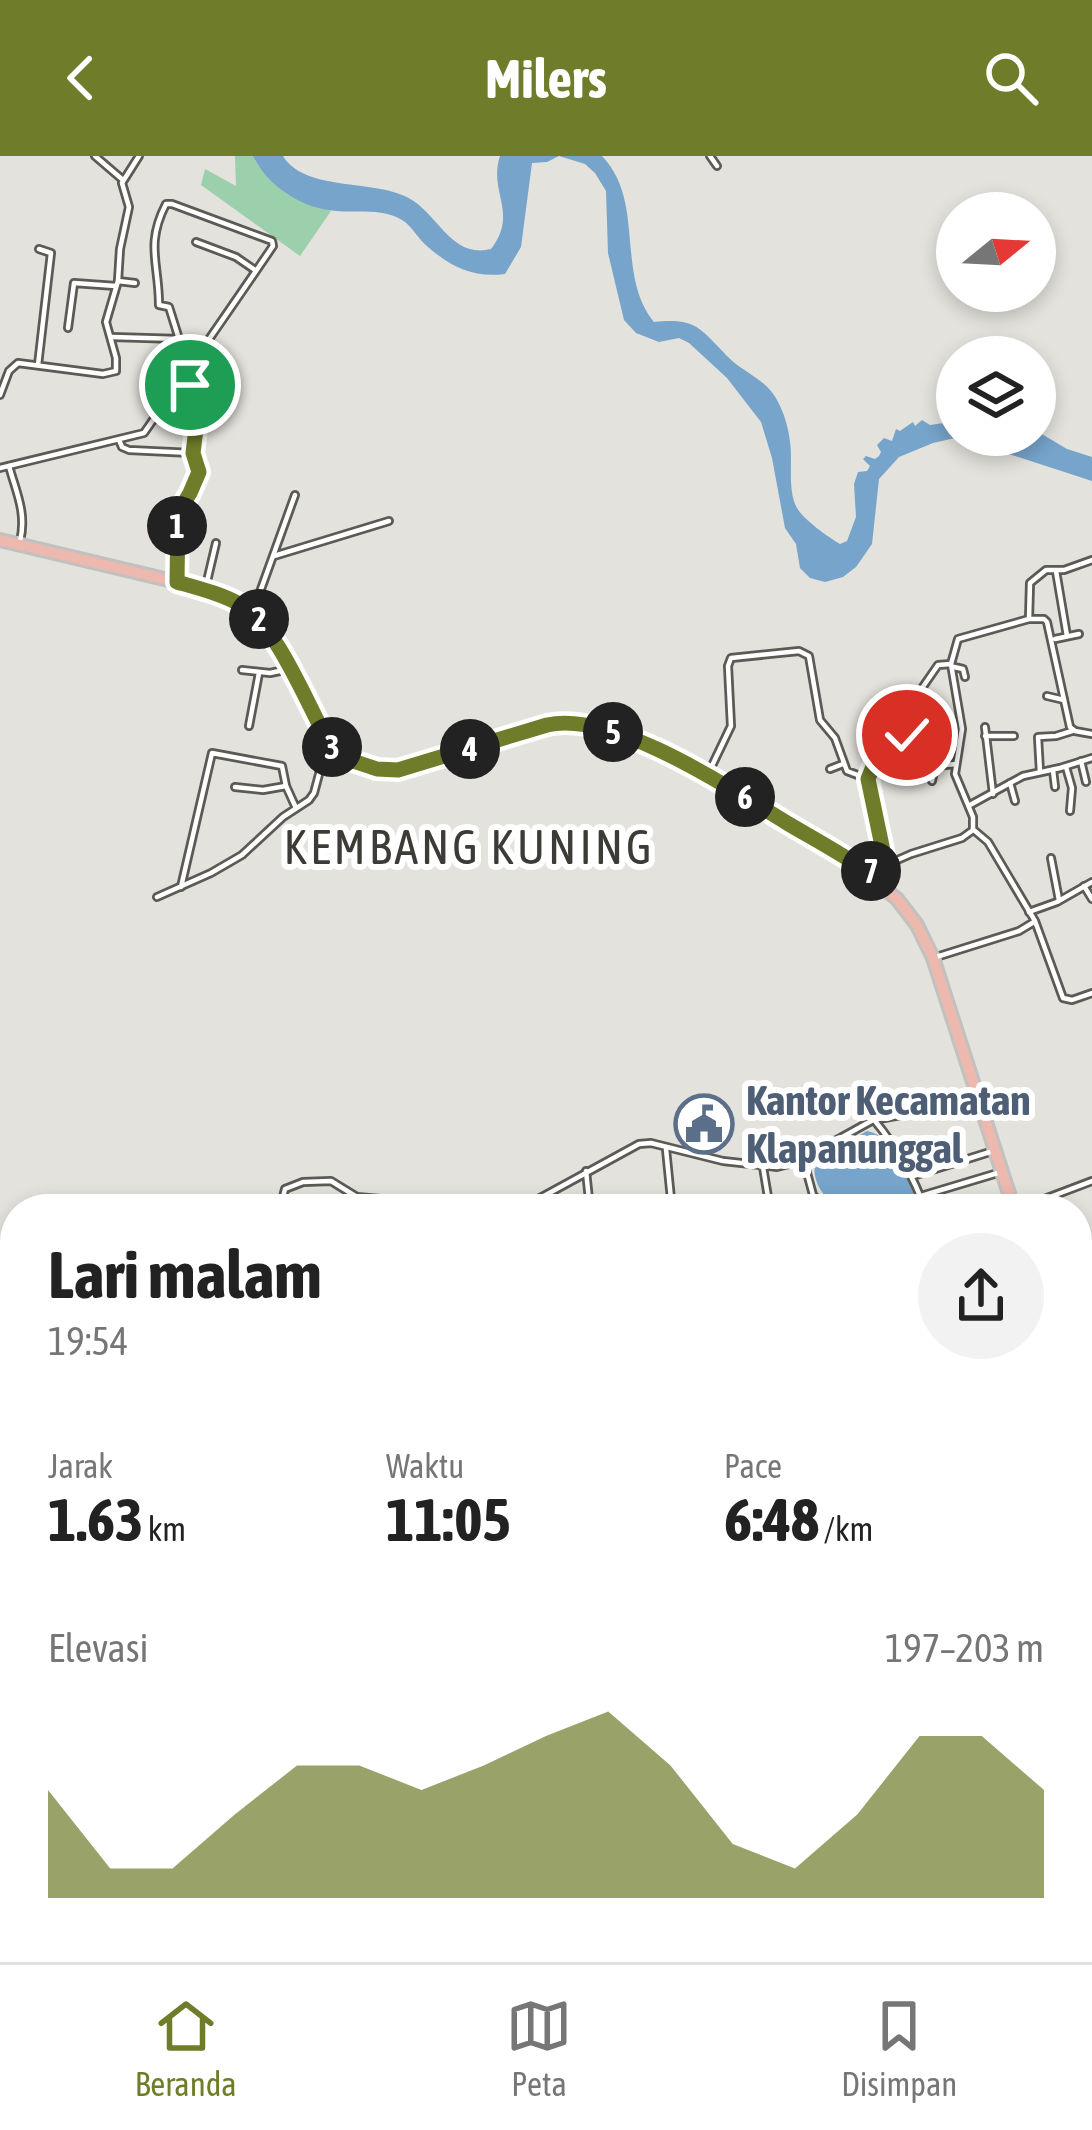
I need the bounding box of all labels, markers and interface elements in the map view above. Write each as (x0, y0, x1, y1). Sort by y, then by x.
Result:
icon: back (48, 45, 114, 111)
icon: search (978, 45, 1044, 111)
text: Milers (485, 48, 607, 109)
north arrow (936, 192, 1056, 312)
map controls (936, 192, 1056, 456)
pin (139, 334, 241, 436)
button: layers (936, 336, 1056, 456)
icon: arrive (157, 352, 223, 418)
pin: 1 (147, 496, 207, 556)
text: 1 (169, 507, 185, 545)
pin: 2 (229, 589, 289, 649)
text: 2 (251, 600, 267, 638)
pin (856, 684, 958, 786)
pin: 5 (583, 702, 643, 762)
icon: check (874, 702, 940, 768)
text: 5 (605, 713, 621, 751)
pin: 3 (302, 717, 362, 777)
pin: 4 (440, 719, 500, 779)
text: 3 (324, 728, 340, 766)
text: 4 (462, 730, 478, 768)
pin: 6 (715, 767, 775, 827)
text: 6 (737, 778, 753, 816)
district label: KEMBANG KUNING (284, 819, 654, 874)
pin: 7 (841, 841, 901, 901)
text: 7 (863, 852, 879, 890)
place label: Kantor Kecamatan Klapanunggal (746, 1076, 1031, 1172)
public building icon: Kantor Kecamatan Klapanunggal (673, 1093, 735, 1155)
button: share (918, 1233, 1044, 1359)
text: Lari malam (48, 1236, 322, 1312)
text: 19:54 (48, 1319, 128, 1363)
text: Jarak (48, 1447, 113, 1485)
text: Waktu (386, 1447, 464, 1485)
text: Pace (724, 1447, 782, 1485)
text: 1.63 (48, 1485, 143, 1554)
text: 11:05 (386, 1485, 511, 1554)
text: 6:48 (724, 1485, 819, 1554)
text: km (143, 1510, 186, 1548)
text: /km (819, 1510, 873, 1548)
text: Elevasi (48, 1626, 148, 1670)
text: 197–203 m (885, 1626, 1044, 1670)
tab: Beranda (135, 1993, 237, 2103)
tab: Peta (506, 1993, 572, 2103)
tab: Disimpan (841, 1993, 957, 2103)

